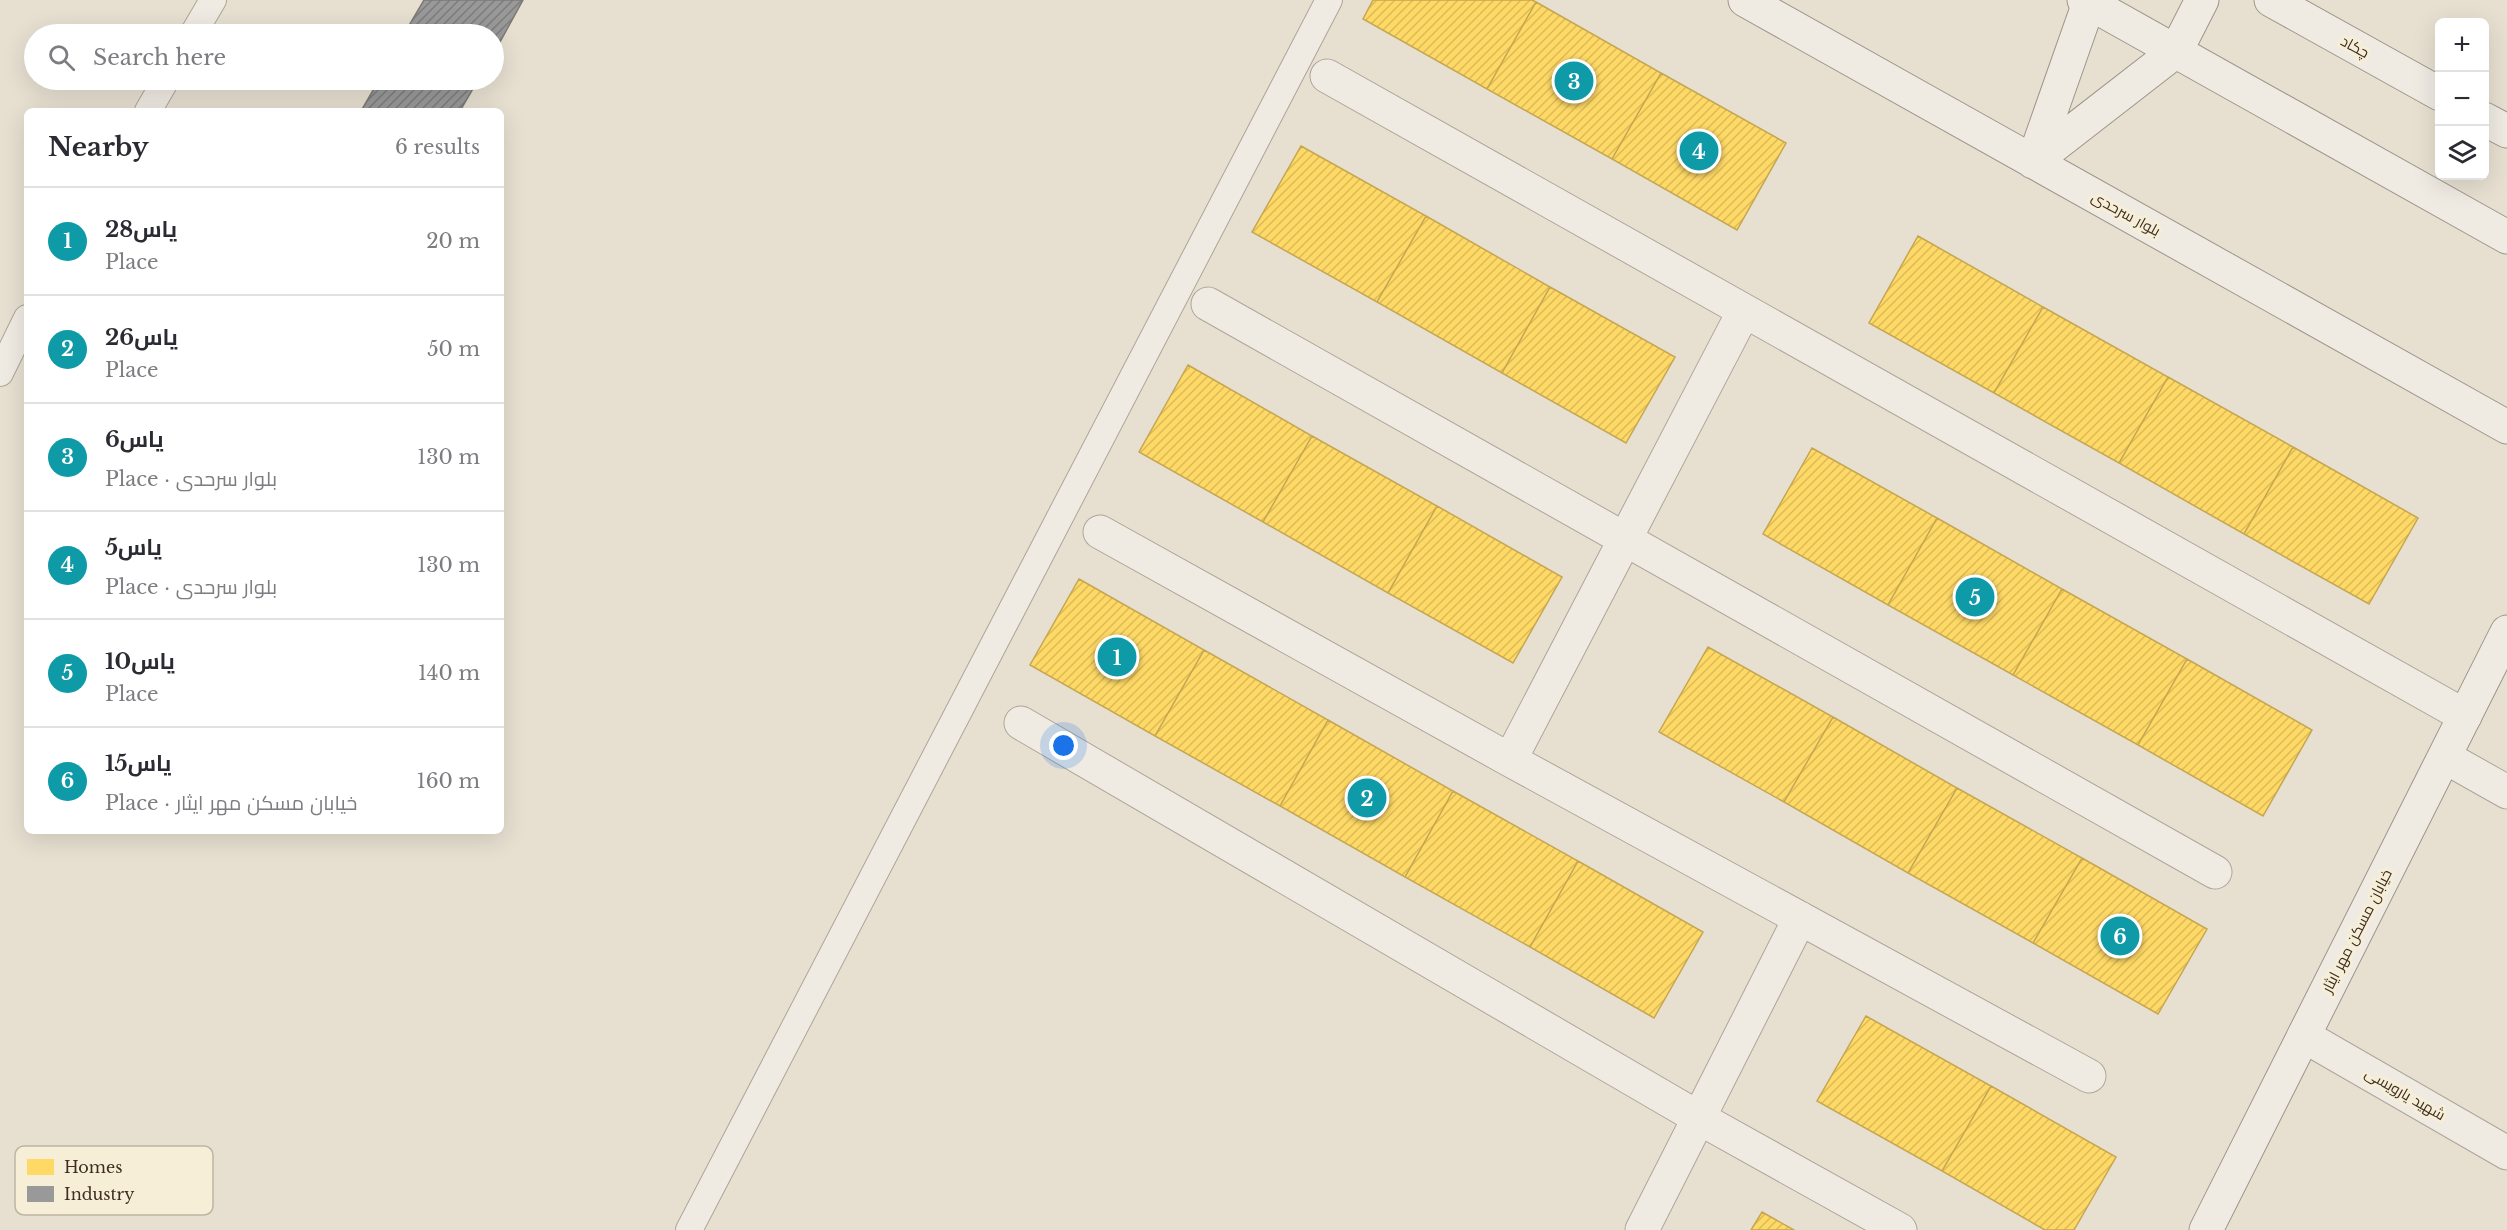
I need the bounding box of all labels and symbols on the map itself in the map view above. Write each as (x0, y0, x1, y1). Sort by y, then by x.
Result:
street label: چکاد (2337, 31, 2373, 63)
pin: 3 (1554, 58, 1594, 104)
pin: 4 (1680, 128, 1718, 174)
street label: بلوار سرحدی (2088, 187, 2164, 241)
pin: 5 (1956, 574, 1994, 620)
pin: 1 (1098, 634, 1136, 680)
your location (1049, 731, 1078, 760)
pin: 2 (1348, 776, 1386, 820)
street label: خیابان مسکن مهر ایثار (2317, 866, 2397, 997)
pin: 6 (2100, 914, 2140, 958)
street label: شهید یارویسی (2361, 1063, 2449, 1125)
legend (15, 1146, 213, 1215)
text: Homes (64, 1157, 122, 1177)
text: Industry (64, 1184, 135, 1204)

